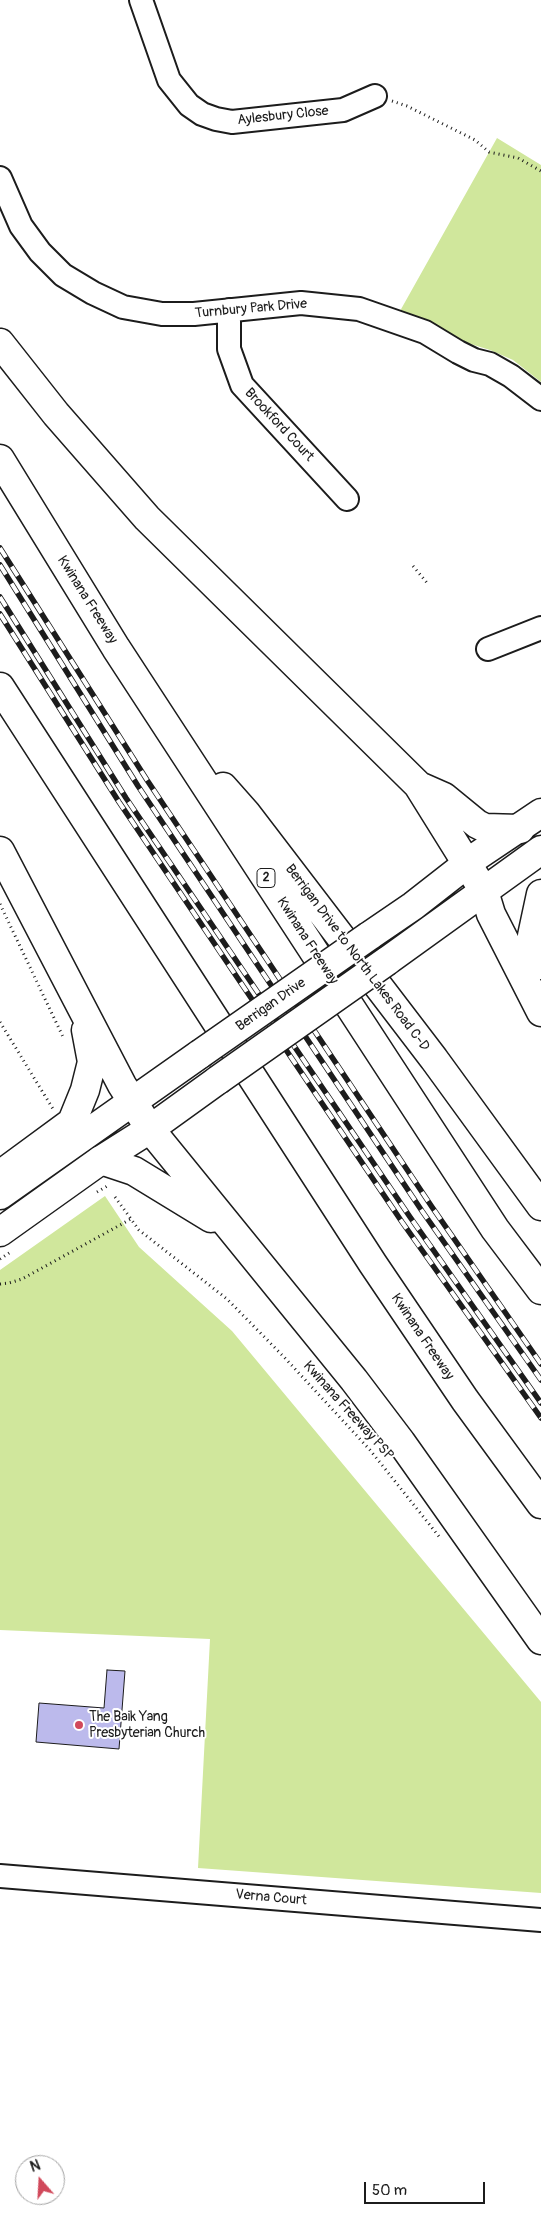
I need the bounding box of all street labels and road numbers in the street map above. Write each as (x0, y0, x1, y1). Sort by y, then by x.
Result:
street label: Aylesbury Close (237, 103, 329, 129)
street label: Turnbury Park Drive (194, 296, 308, 322)
street label: Brookford Court (241, 385, 317, 465)
street label: Kwinana Freeway (53, 553, 121, 647)
street label: Berrigan Drive to North Lakes Road C-D (281, 861, 433, 1055)
road number: 2 (257, 868, 275, 888)
street label: Kwinana Freeway (273, 894, 341, 988)
street label: Berrigan Drive (233, 975, 309, 1035)
street label: Kwinana Freeway (387, 1291, 457, 1383)
street label: Kwinana Freeway PSP (299, 1358, 397, 1464)
street label: Verna Court (235, 1887, 307, 1909)

